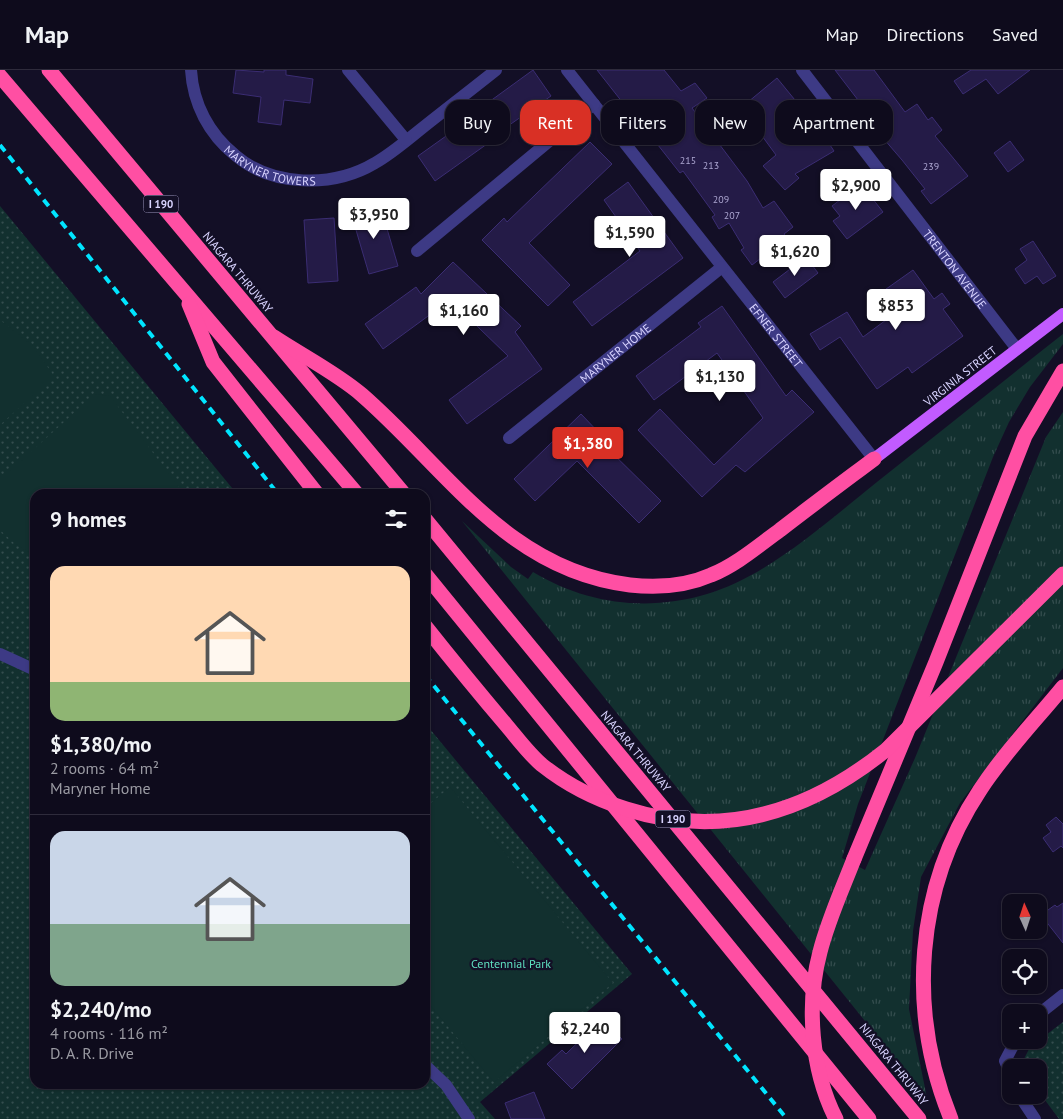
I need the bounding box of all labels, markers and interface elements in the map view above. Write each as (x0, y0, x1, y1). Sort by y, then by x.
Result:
text: Map (25, 19, 69, 50)
text: Map (826, 23, 858, 46)
text: Directions (886, 23, 964, 46)
text: Saved (992, 23, 1038, 46)
chip: Buy (445, 100, 510, 145)
chip: Rent (520, 100, 591, 145)
chip: Filters (601, 100, 685, 145)
chip: New (695, 100, 765, 145)
chip: Apartment (775, 100, 893, 145)
street label: MARYNER TOWERS (221, 142, 316, 188)
house number: 215 (680, 154, 696, 167)
house number: 213 (703, 159, 719, 172)
house number: 239 (923, 160, 939, 173)
pin: $2,900 (815, 168, 897, 211)
text: $2,900 (831, 175, 881, 195)
house number: 209 (713, 193, 729, 206)
road number: I 190 (144, 196, 178, 212)
pin: $3,950 (333, 198, 415, 240)
text: $3,950 (349, 204, 399, 224)
house number: 207 (724, 209, 740, 222)
pin: $1,590 (589, 216, 671, 258)
text: $1,590 (605, 222, 655, 242)
street label: TRENTON AVENUE (920, 226, 990, 311)
street label: NIAGARA THRUWAY (200, 228, 276, 316)
pin: $1,620 (754, 234, 836, 277)
text: $1,620 (770, 241, 820, 261)
pin: $853 (866, 288, 926, 331)
pin: $1,160 (423, 294, 505, 336)
text: $853 (878, 295, 914, 315)
text: $1,160 (439, 300, 489, 320)
street label: EFNER STREET (747, 300, 806, 371)
street label: MARYNER HOME (577, 320, 654, 386)
street label: VIRGINIA STREET (920, 343, 1000, 410)
pin: $1,130 (679, 360, 761, 402)
text: $1,130 (695, 366, 745, 386)
pin: $1,380 (547, 426, 629, 469)
text: $1,380 (563, 433, 613, 453)
icon: filters (382, 505, 410, 533)
text: 9 homes (50, 506, 126, 533)
icon: home (185, 598, 275, 688)
street label: NIAGARA THRUWAY (598, 707, 674, 795)
text: $1,380/mo (50, 731, 152, 758)
text: 2 rooms · 64 m² (50, 758, 159, 778)
text: Maryner Home (50, 778, 151, 798)
road number: I 190 (656, 811, 690, 828)
icon: home (185, 864, 275, 954)
north arrow (1002, 894, 1048, 939)
map controls (1002, 894, 1047, 1104)
button: locate (1002, 949, 1047, 994)
park label: Centennial Park (471, 956, 551, 971)
text: $2,240/mo (50, 996, 152, 1023)
button: + (1002, 1004, 1047, 1049)
pin: $2,240 (544, 1012, 626, 1054)
text: $2,240 (560, 1018, 610, 1038)
street label: NIAGARA THRUWAY (856, 1020, 932, 1108)
text: 4 rooms · 116 m² (50, 1023, 168, 1043)
text: D. A. R. Drive (50, 1043, 134, 1063)
button: − (1002, 1059, 1047, 1104)

